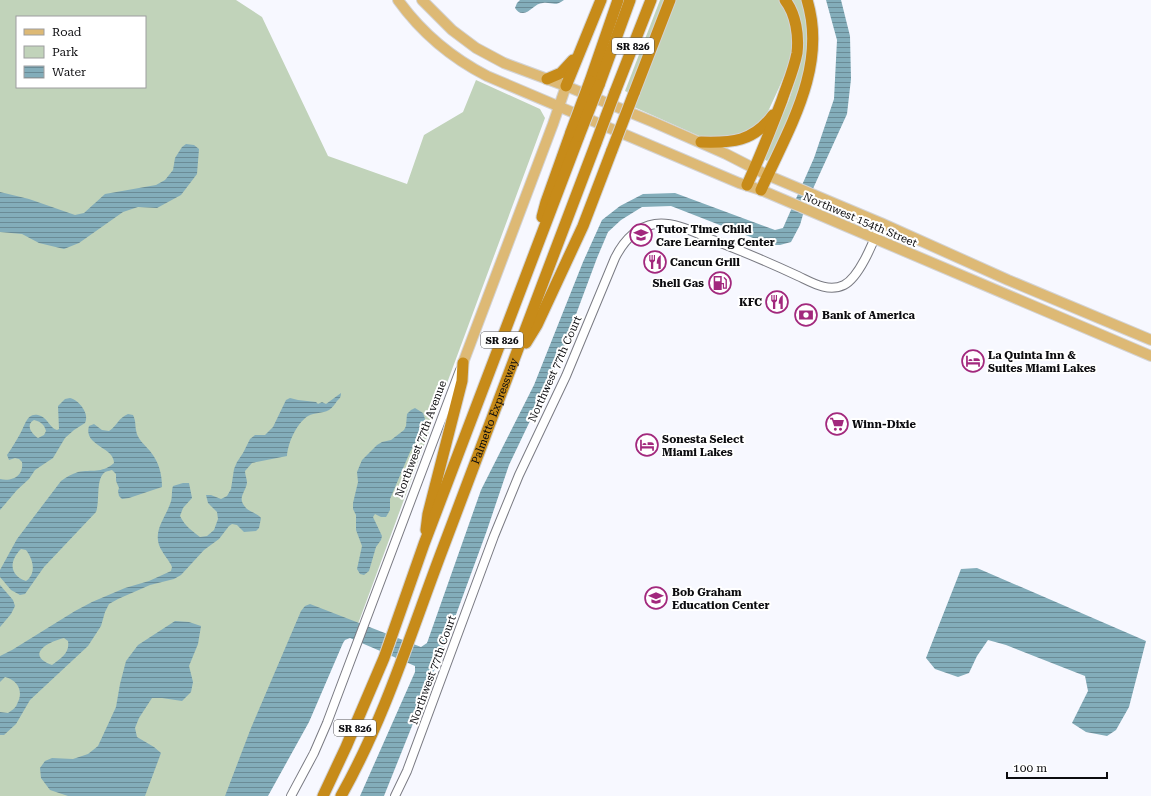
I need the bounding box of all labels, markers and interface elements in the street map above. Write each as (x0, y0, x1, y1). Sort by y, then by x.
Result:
legend (16, 16, 146, 88)
text: Road (52, 25, 82, 39)
road number: SR 826 (612, 38, 654, 54)
text: Park (52, 45, 79, 59)
text: Water (52, 65, 86, 79)
street label: Northwest 154th Street (801, 190, 919, 250)
school or university icon: Tutor Time Child Care Learning Center (628, 222, 654, 248)
place label: Tutor Time Child Care Learning Center (656, 223, 775, 249)
restaurant icon: Cancun Grill (642, 249, 668, 275)
place label: Cancun Grill (670, 256, 740, 269)
fuel station icon: Shell Gas (707, 270, 733, 296)
place label: Shell Gas (652, 277, 704, 290)
restaurant icon: KFC (764, 289, 790, 315)
place label: KFC (739, 296, 762, 309)
bank icon: Bank of America (793, 302, 819, 328)
place label: Bank of America (822, 309, 916, 322)
street label: Northwest 77th Court (526, 314, 584, 424)
road number: SR 826 (481, 332, 523, 348)
hotel icon: La Quinta Inn & Suites Miami Lakes (960, 348, 986, 374)
place label: La Quinta Inn & Suites Miami Lakes (988, 349, 1096, 375)
street label: Palmetto Expressway (468, 355, 521, 466)
street label: Northwest 77th Avenue (393, 379, 449, 499)
supermarket icon: Winn-Dixie (824, 411, 850, 437)
place label: Winn-Dixie (852, 418, 916, 431)
hotel icon: Sonesta Select Miami Lakes (634, 432, 660, 458)
place label: Sonesta Select Miami Lakes (662, 433, 744, 459)
school or university icon: Bob Graham Education Center (643, 585, 669, 611)
place label: Bob Graham Education Center (672, 586, 769, 612)
street label: Northwest 77th Court (407, 614, 459, 726)
road number: SR 826 (334, 720, 376, 736)
scale bar (1007, 754, 1107, 780)
text: 100 m (1013, 761, 1047, 775)

